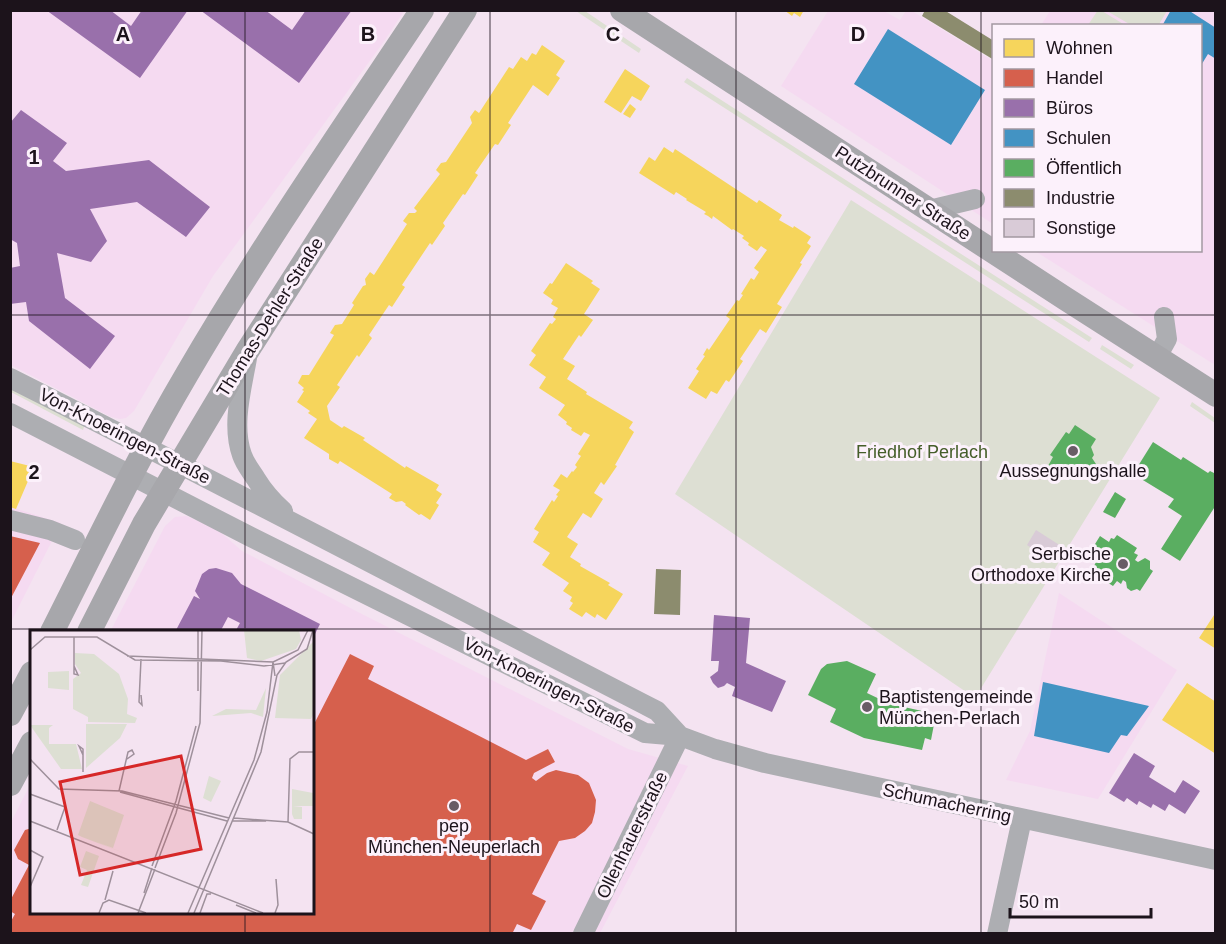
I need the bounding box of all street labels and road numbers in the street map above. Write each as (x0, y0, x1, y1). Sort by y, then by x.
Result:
street label: Putzbrunner Straße (832, 142, 974, 244)
street label: Thomas-Dehler-Straße (213, 234, 327, 400)
street label: Von-Knoeringen-Straße (36, 384, 214, 488)
street label: Von-Knoeringen-Straße (460, 633, 638, 737)
street label: Ollenhauerstraße (593, 768, 671, 902)
street label: Schumacherring (881, 780, 1013, 826)

